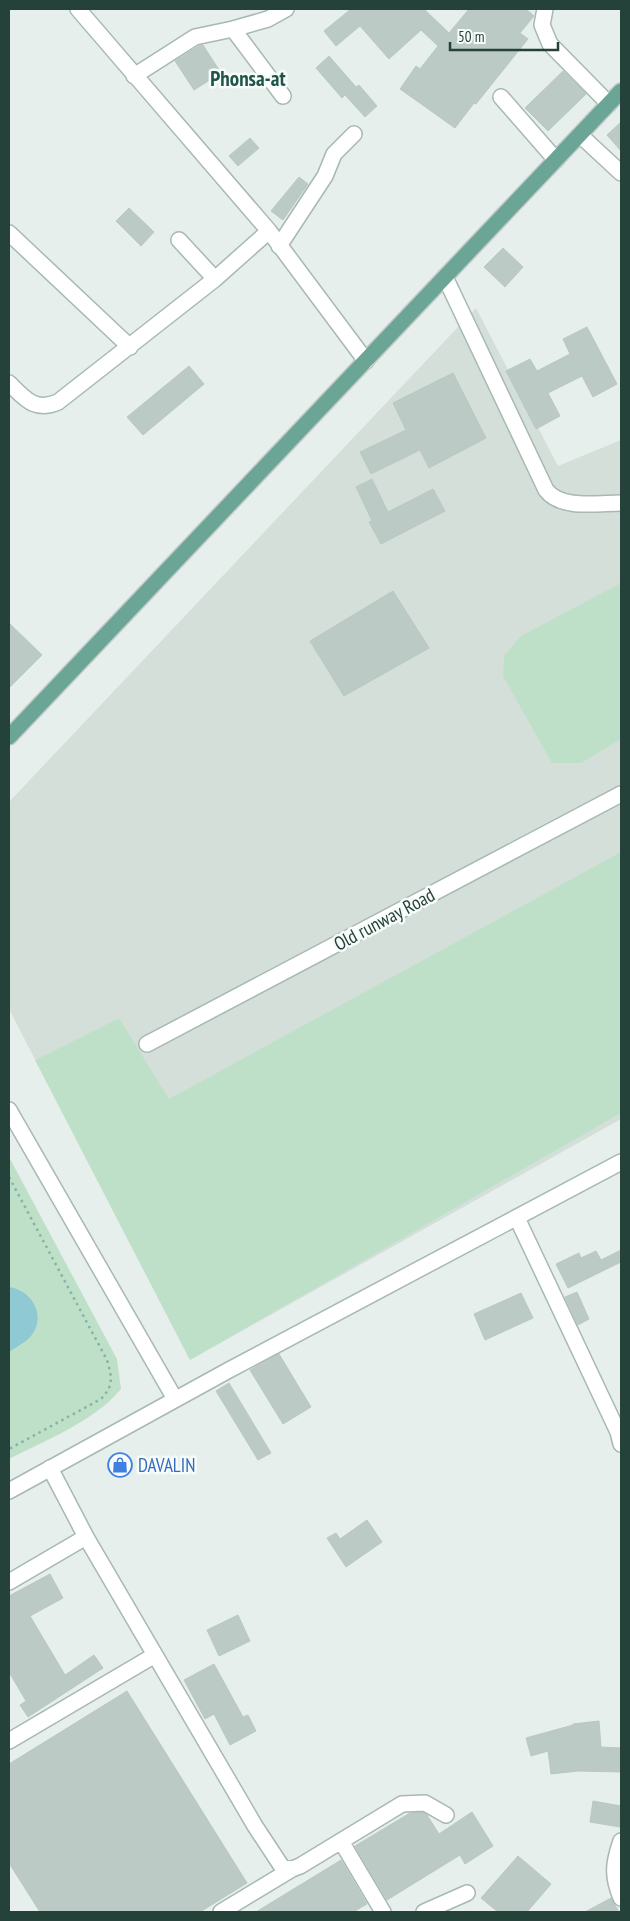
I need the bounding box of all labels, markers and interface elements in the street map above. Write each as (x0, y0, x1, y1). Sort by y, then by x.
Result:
scale bar (450, 20, 558, 52)
text: 50 m (458, 27, 484, 46)
district label: Phonsa-at (210, 65, 286, 92)
street label: Old runway Road (329, 882, 439, 956)
shop icon: DAVALIN (107, 1452, 133, 1478)
place label: DAVALIN (138, 1453, 195, 1477)

